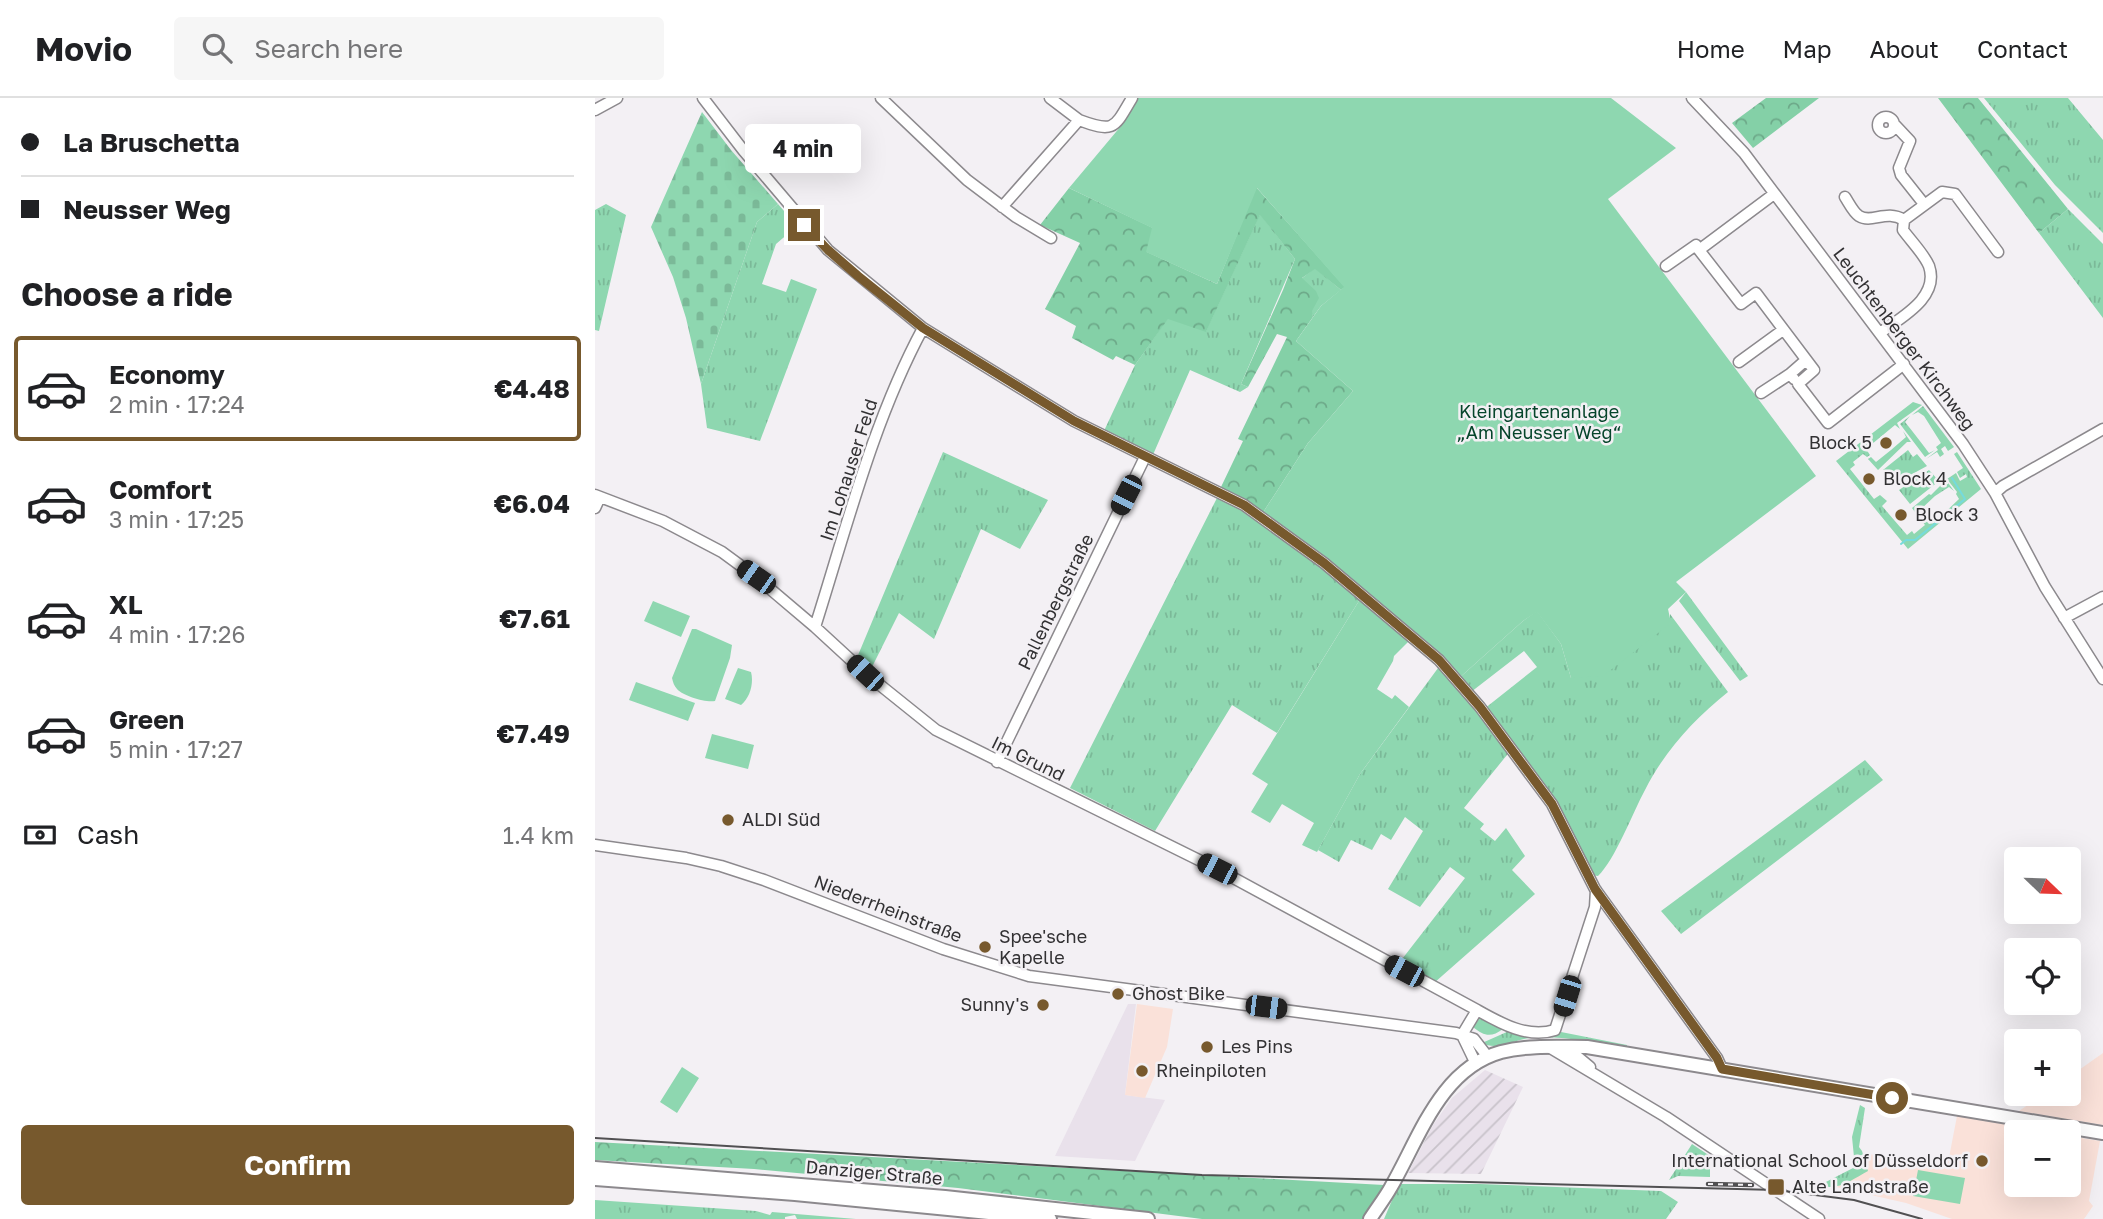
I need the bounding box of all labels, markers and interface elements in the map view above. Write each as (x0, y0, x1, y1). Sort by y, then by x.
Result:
search box (174, 17, 664, 80)
text: Movio (35, 29, 132, 68)
icon: search (198, 29, 236, 67)
text: Search here (254, 33, 403, 64)
text: Home (1677, 34, 1745, 63)
text: Map (1783, 34, 1832, 63)
text: About (1870, 34, 1939, 63)
text: Contact (1977, 34, 2068, 63)
callout: 4 min (746, 123, 862, 172)
text: La Bruschetta (63, 127, 240, 158)
text: 4 min (773, 134, 833, 162)
text: Neusser Weg (63, 194, 231, 225)
route end (788, 209, 820, 241)
street label: Leuchtenberger Kirchweg (1829, 243, 1981, 434)
text: Choose a ride (21, 275, 233, 313)
icon: car (25, 357, 88, 420)
text: Economy (109, 359, 225, 390)
text: €4.48 (494, 373, 570, 404)
text: 2 min · 17:24 (109, 390, 245, 418)
street label: Im Lohauser Feld (815, 396, 881, 544)
park label: Kleingartenanlage „Am Neusser Weg“ (1457, 400, 1621, 443)
place label: Block 5 (1809, 431, 1872, 453)
marker: Block 5 (1878, 435, 1894, 451)
place label: Block 4 (1883, 467, 1947, 489)
marker: Block 4 (1861, 471, 1877, 487)
icon: car (25, 472, 88, 535)
car (1108, 472, 1145, 518)
text: Comfort (109, 474, 212, 505)
text: €6.04 (494, 488, 570, 519)
place label: Block 3 (1915, 503, 1978, 525)
text: 3 min · 17:25 (109, 505, 244, 533)
marker: Block 3 (1893, 507, 1909, 523)
street label: Pallenbergstraße (1013, 530, 1098, 673)
car (733, 556, 780, 598)
icon: car (25, 587, 88, 650)
text: XL (109, 589, 143, 620)
text: €7.61 (499, 603, 570, 634)
text: 4 min · 17:26 (109, 620, 245, 648)
car (843, 651, 888, 695)
icon: car (25, 702, 88, 765)
text: Green (109, 704, 184, 735)
text: €7.49 (496, 718, 570, 749)
street label: Im Grund (988, 731, 1069, 785)
text: 5 min · 17:27 (109, 735, 243, 763)
place label: ALDI Süd (742, 808, 821, 830)
marker: ALDI Süd (720, 812, 736, 828)
icon: cash (21, 816, 59, 854)
text: Cash (77, 819, 139, 850)
text: 1.4 km (503, 821, 574, 849)
north arrow (2004, 847, 2081, 924)
map controls (2004, 847, 2081, 1197)
car (1194, 850, 1241, 888)
street label: Niederrheinstraße (811, 870, 965, 946)
place label: Spee'sche Kapelle (999, 925, 1087, 968)
button: locate (2004, 938, 2081, 1015)
marker: Spee'sche Kapelle (977, 939, 993, 955)
car (1381, 952, 1428, 990)
car (1551, 973, 1584, 1019)
place label: Ghost Bike (1132, 982, 1225, 1004)
marker: Ghost Bike (1110, 986, 1126, 1002)
place label: Sunny's (961, 993, 1029, 1015)
car (1244, 994, 1289, 1020)
marker: Sunny's (1035, 997, 1051, 1013)
button: + (2004, 1029, 2081, 1106)
place label: Les Pins (1221, 1035, 1293, 1057)
marker: Les Pins (1199, 1039, 1215, 1055)
place label: Rheinpiloten (1156, 1059, 1267, 1081)
marker: Rheinpiloten (1134, 1063, 1150, 1079)
route start (1876, 1082, 1908, 1114)
button: − (2004, 1120, 2081, 1197)
button: Confirm (21, 1125, 574, 1205)
place label: International School of Düsseldorf (1671, 1149, 1968, 1171)
marker: International School of Düsseldorf (1974, 1153, 1990, 1169)
street label: Danziger Straße (805, 1155, 943, 1189)
place label: Alte Landstraße (1792, 1175, 1929, 1197)
marker: Alte Landstraße (1766, 1177, 1786, 1197)

